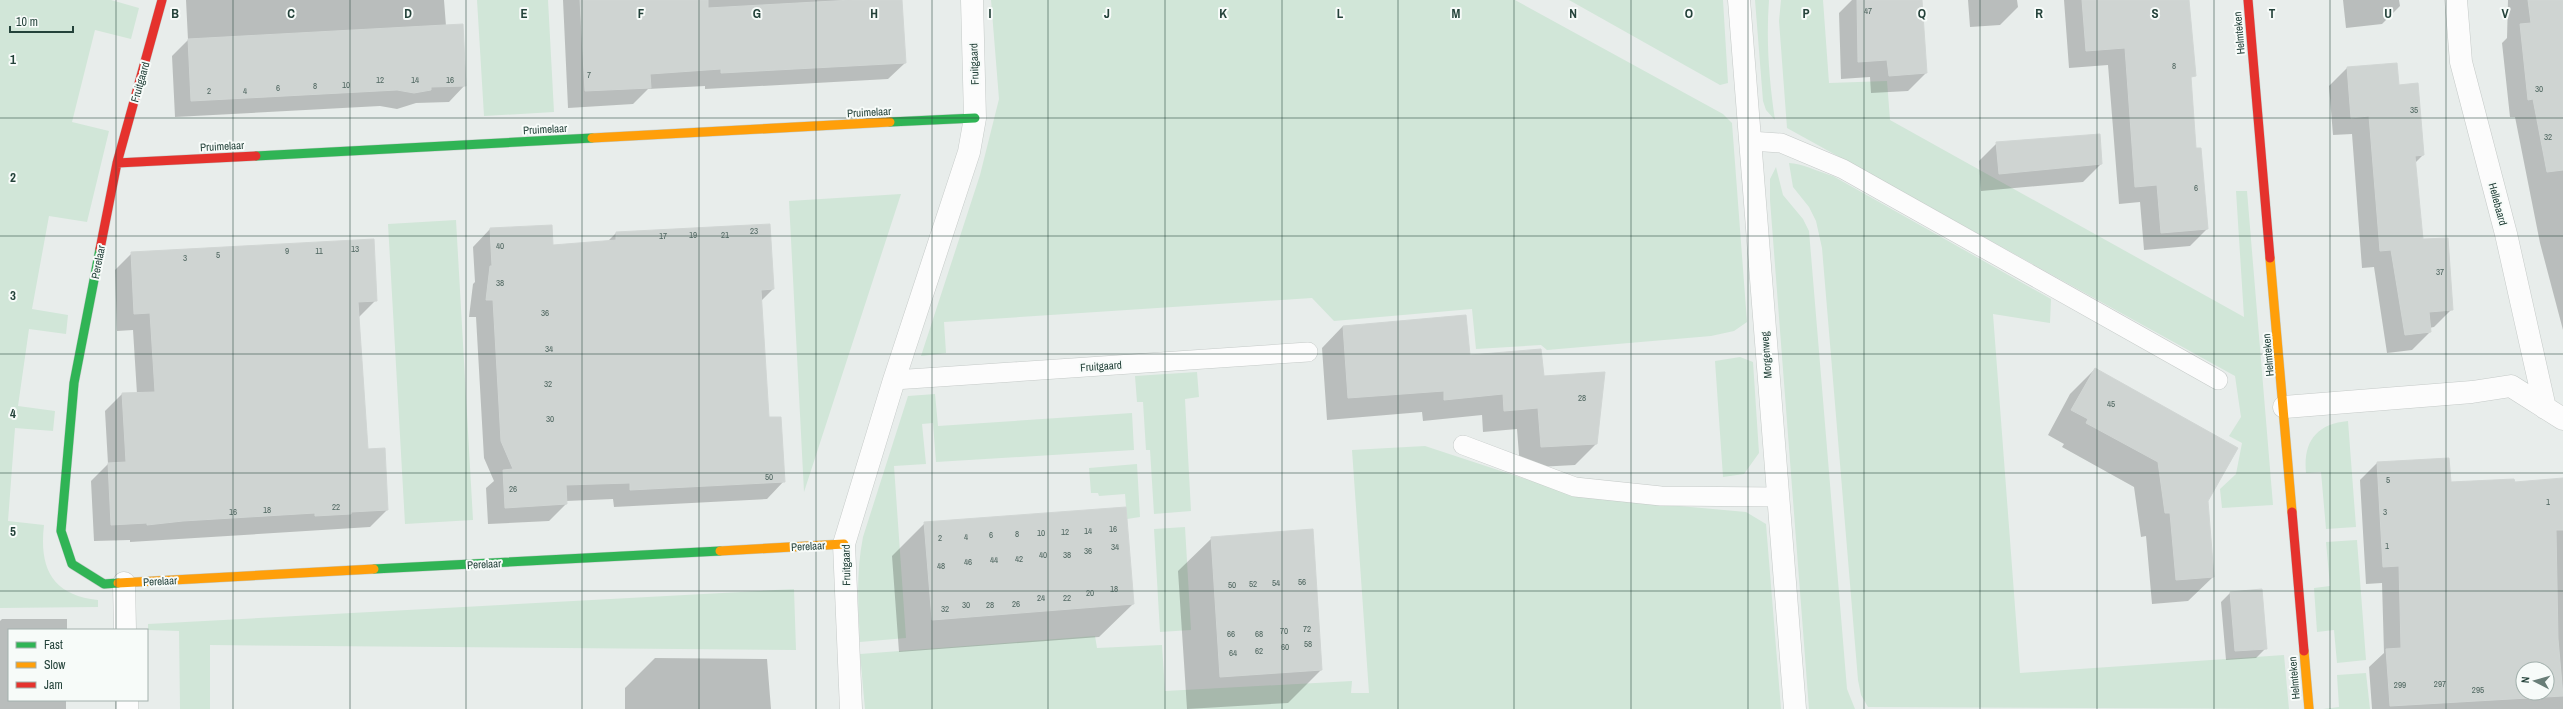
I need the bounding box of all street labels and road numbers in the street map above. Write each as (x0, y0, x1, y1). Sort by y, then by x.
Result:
street label: Helmteken (2230, 11, 2248, 55)
street label: Fruitgaard (966, 43, 982, 85)
street label: Fruitgaard (128, 60, 152, 104)
street label: Pruimelaar (847, 104, 891, 120)
street label: Pruimelaar (523, 121, 567, 137)
street label: Pruimelaar (200, 138, 244, 154)
street label: Hellebaard (2486, 181, 2510, 227)
street label: Perelaar (88, 244, 108, 280)
street label: Morgenweg (1757, 331, 1775, 379)
street label: Helmteken (2259, 333, 2277, 377)
street label: Fruitgaard (1080, 358, 1122, 374)
street label: Perelaar (791, 538, 825, 554)
street label: Fruitgaard (839, 544, 853, 586)
street label: Perelaar (467, 556, 501, 572)
street label: Perelaar (143, 573, 177, 589)
street label: Helmteken (2285, 656, 2303, 700)

